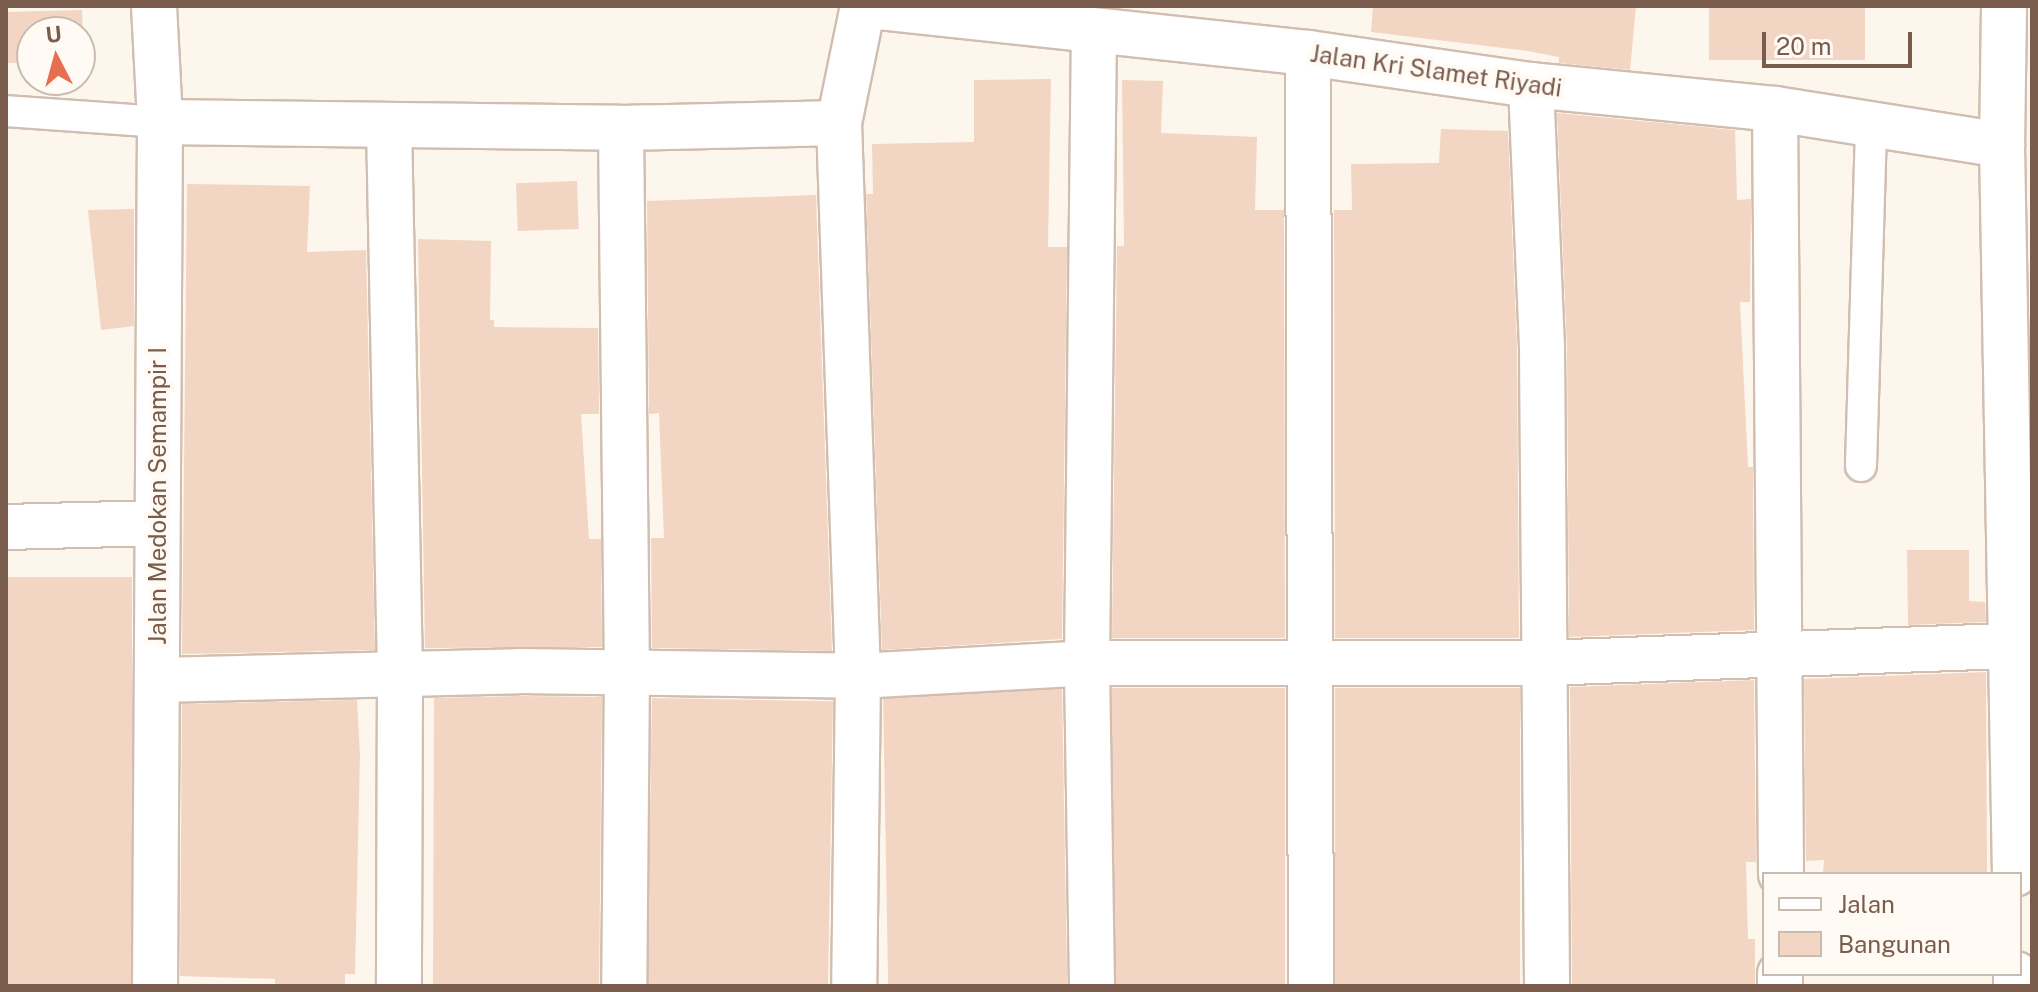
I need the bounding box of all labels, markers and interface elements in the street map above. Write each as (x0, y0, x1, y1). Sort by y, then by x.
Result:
north arrow (16, 16, 96, 96)
scale bar (1766, 16, 1916, 66)
text: U (44, 20, 63, 48)
text: 20 m (1776, 32, 1832, 60)
street label: Jalan Kri Slamet Riyadi (1308, 39, 1564, 103)
street label: Jalan Medokan Semampir I (144, 347, 172, 645)
legend (1762, 872, 2022, 976)
text: Jalan (1838, 890, 1895, 918)
text: Bangunan (1838, 930, 1951, 958)

